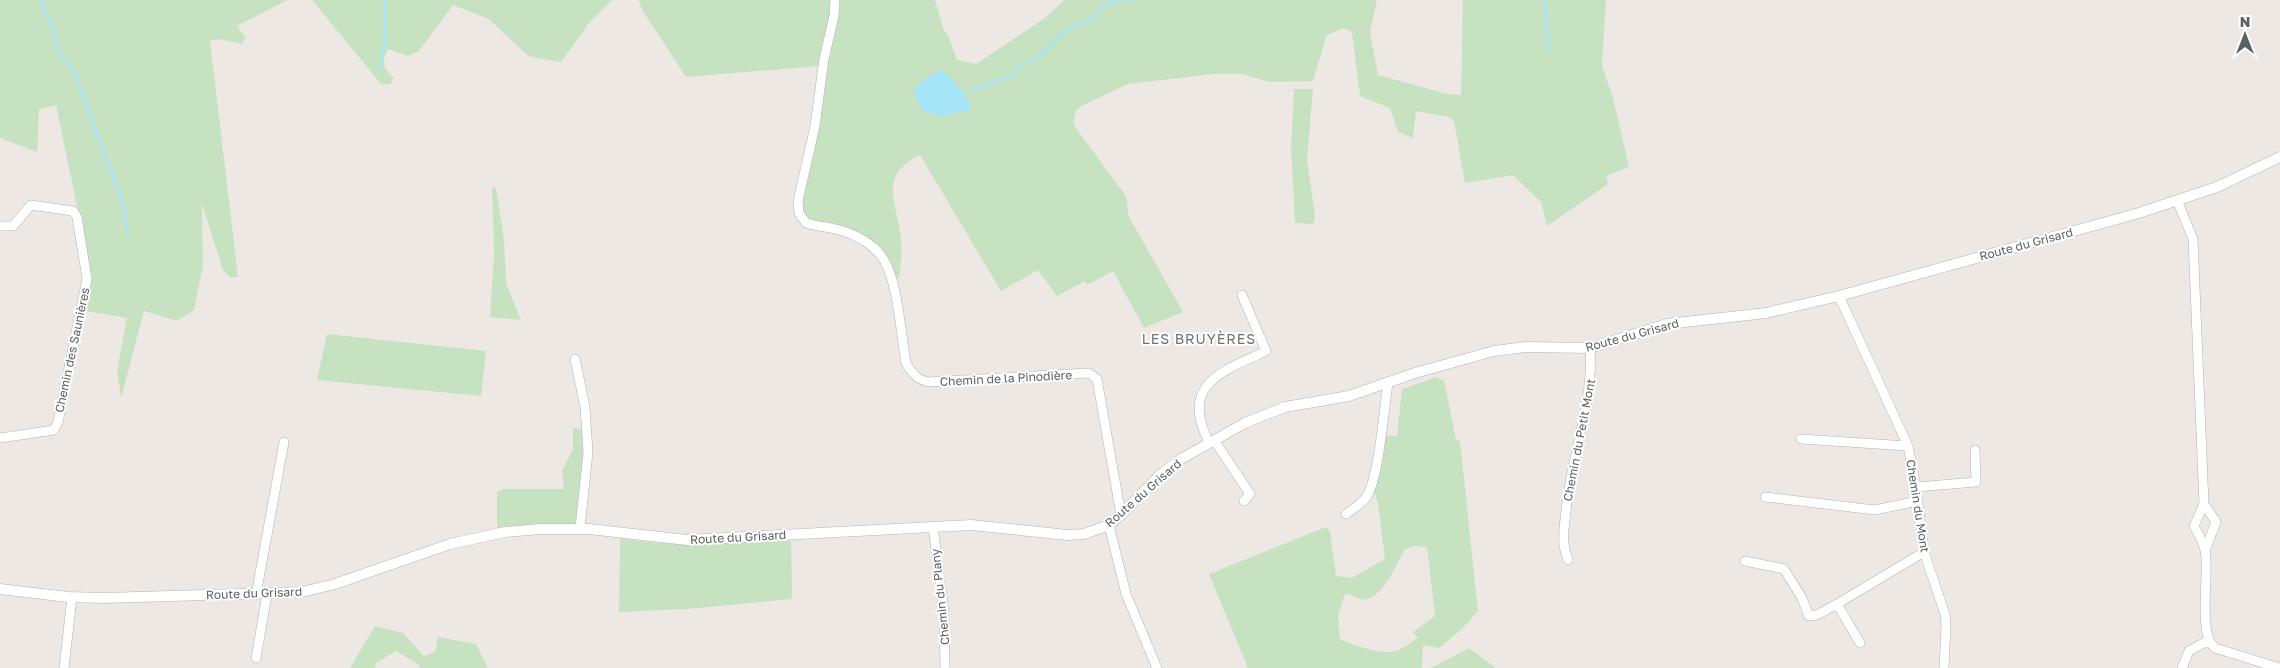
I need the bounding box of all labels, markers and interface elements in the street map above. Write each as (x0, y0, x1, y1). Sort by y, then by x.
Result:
north arrow (2220, 10, 2270, 60)
text: N (2240, 13, 2250, 30)
street label: Route du Grisard (1978, 224, 2074, 264)
street label: Chemin des Saunières (51, 286, 93, 414)
street label: Route du Grisard (1584, 315, 1680, 355)
district label: LES BRUYÈRES (1142, 330, 1256, 347)
street label: Chemin de la Pinodière (939, 367, 1073, 389)
street label: Chemin du Petit Mont (1560, 377, 1598, 503)
street label: Route du Grisard (1102, 456, 1184, 530)
street label: Chemin du Mont (1903, 458, 1933, 554)
street label: Route du Grisard (690, 527, 786, 547)
street label: Chemin du Plany (927, 548, 953, 646)
street label: Route du Grisard (206, 584, 302, 602)

